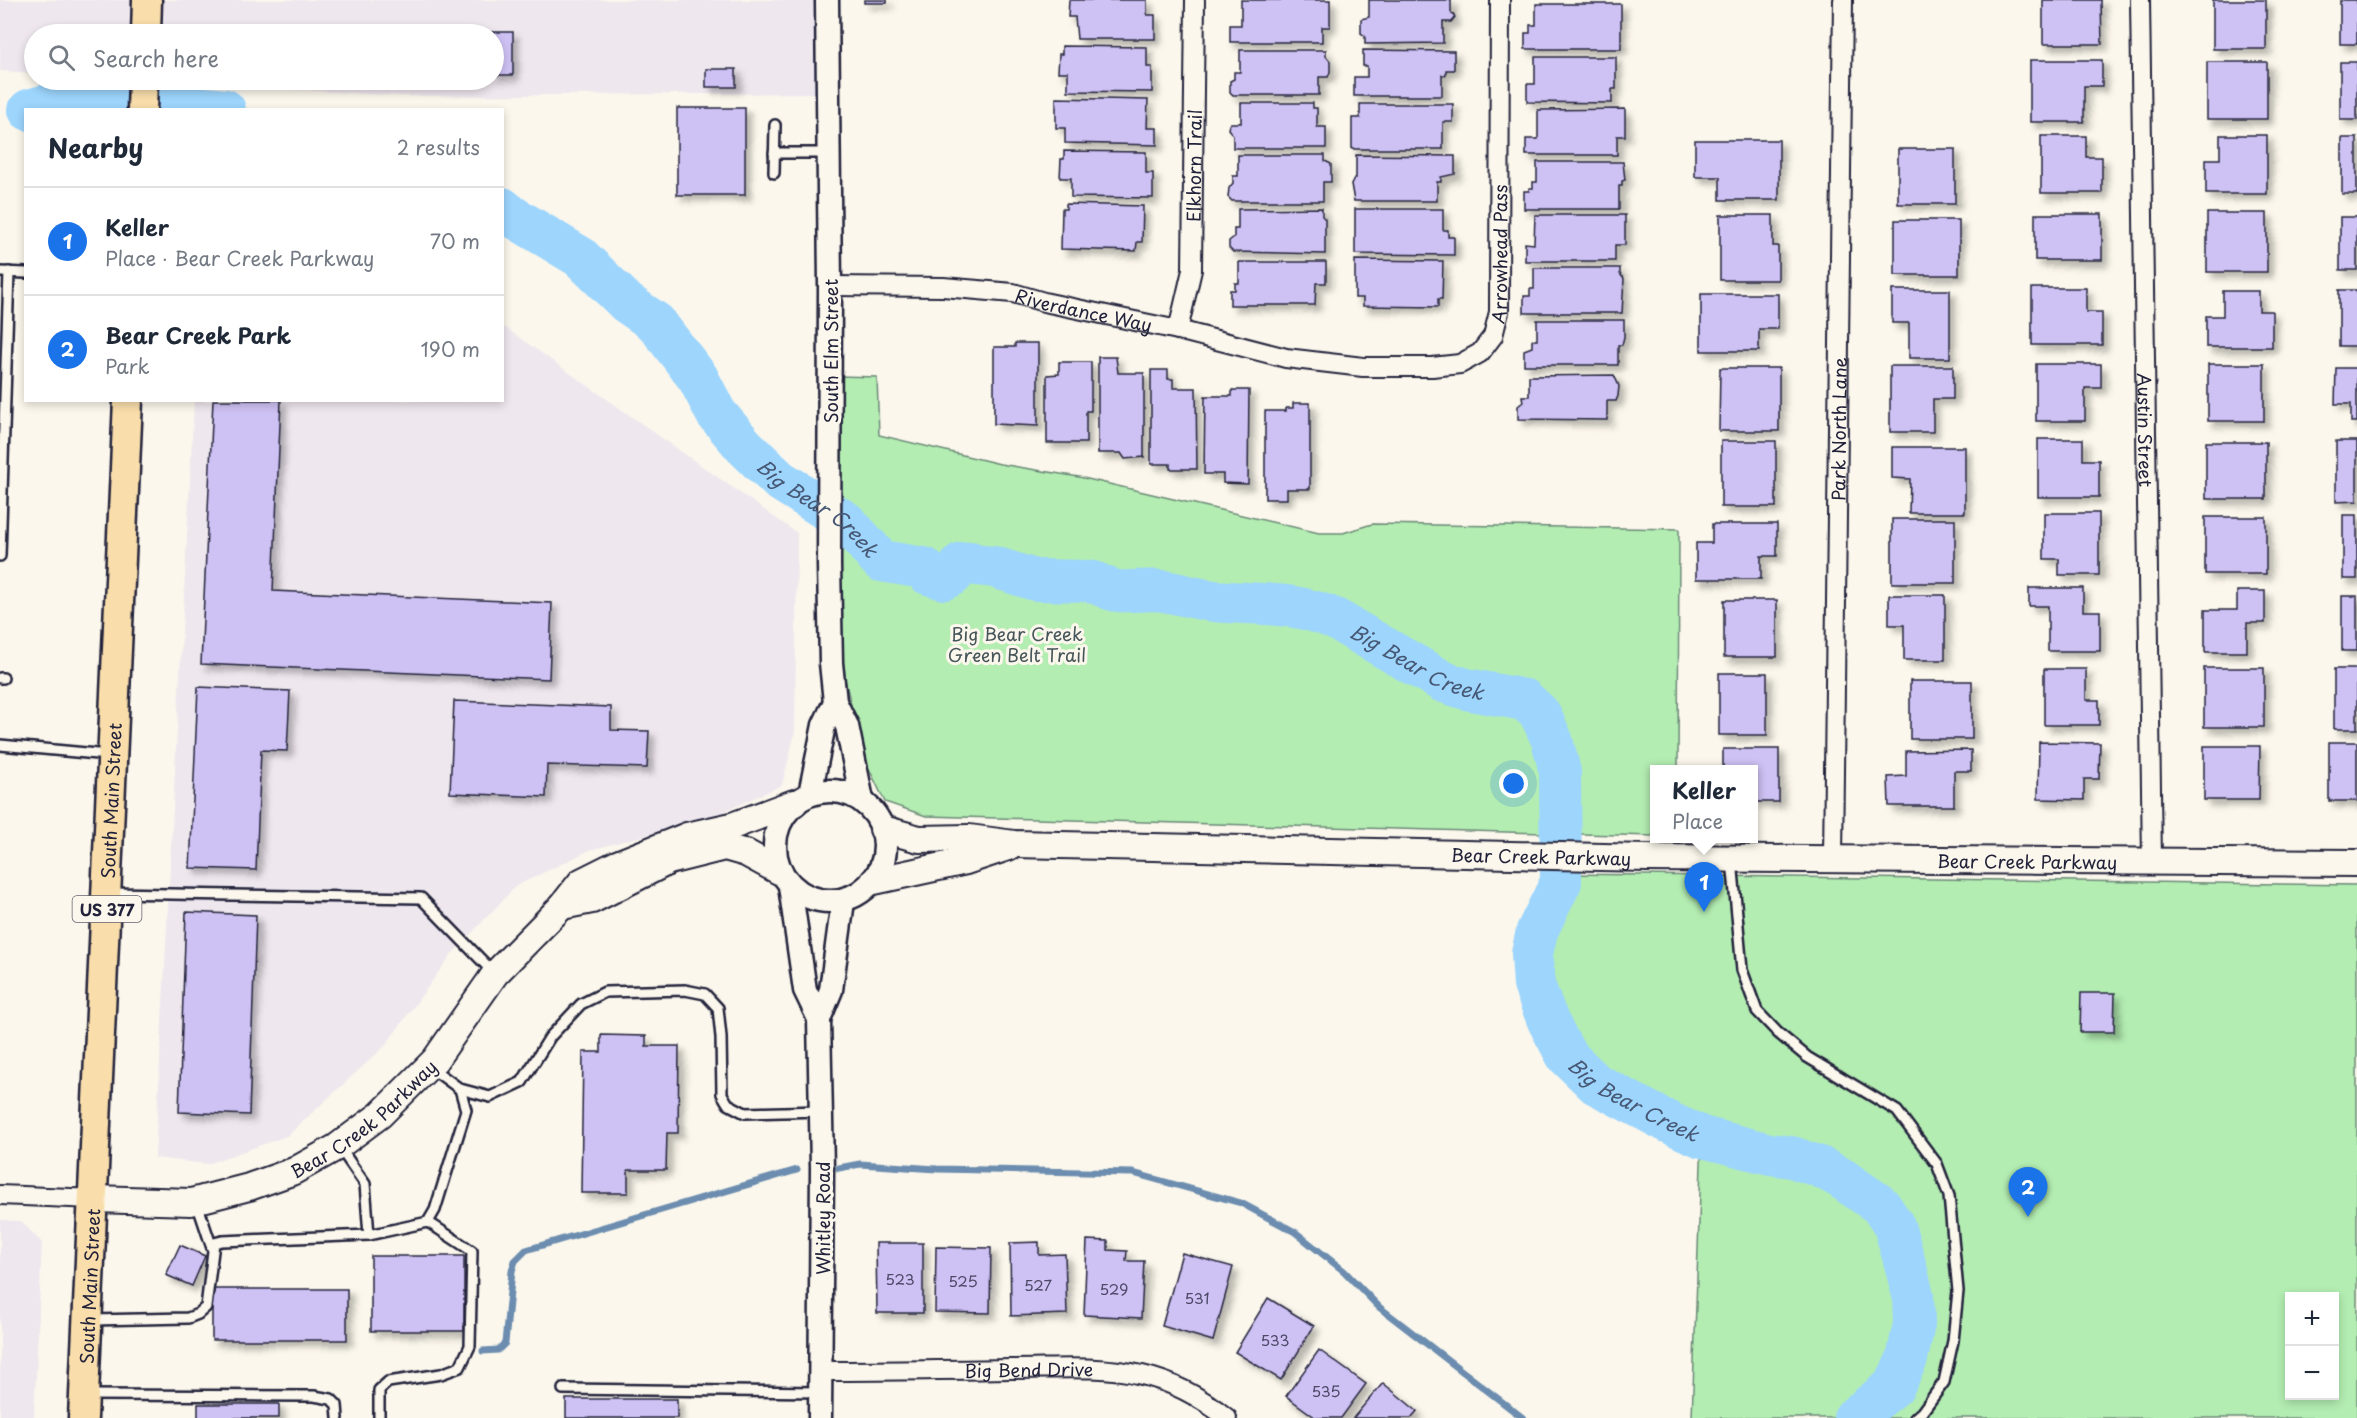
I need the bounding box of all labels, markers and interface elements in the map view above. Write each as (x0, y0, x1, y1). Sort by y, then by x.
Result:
search box (24, 24, 504, 90)
icon: search (45, 41, 78, 74)
text: Search here (93, 41, 219, 74)
street label: Elkhorn Trail (1179, 109, 1207, 222)
text: Nearby (48, 128, 143, 167)
text: 2 results (397, 132, 480, 162)
street label: Arrowhead Pass (1483, 184, 1513, 326)
text: Keller (105, 210, 169, 243)
text: 1 (63, 226, 72, 256)
text: 70 m (430, 226, 480, 256)
text: Place · Bear Creek Parkway (105, 243, 374, 273)
street label: South Elm Street (817, 279, 844, 423)
street label: Riverdance Way (1012, 281, 1155, 338)
text: Bear Creek Park (105, 318, 291, 351)
text: 2 (60, 334, 75, 364)
text: 190 m (421, 334, 480, 364)
text: Park (105, 351, 150, 381)
street label: Park North Lane (1824, 357, 1852, 501)
street label: Austin Street (2132, 373, 2160, 487)
water label: Big Bear Creek (750, 452, 886, 564)
water label: Big Bear Creek (1345, 616, 1487, 707)
park label: Big Bear Creek Green Belt Trail (948, 620, 1086, 668)
street label: South Main Street (93, 722, 127, 879)
popup (1650, 765, 1758, 843)
your location (1499, 769, 1528, 798)
text: Keller (1672, 773, 1736, 806)
text: Place (1672, 806, 1723, 836)
street label: Bear Creek Parkway (1451, 840, 1631, 871)
street label: Bear Creek Parkway (1937, 847, 2117, 875)
pin: 1 (1684, 862, 1724, 912)
road number: US 377 (72, 896, 142, 922)
water label: Big Bear Creek (1562, 1050, 1704, 1149)
street label: Bear Creek Parkway (285, 1053, 442, 1184)
street label: Whitley Road (809, 1161, 836, 1275)
pin: 2 (2008, 1168, 2048, 1217)
street label: South Main Street (72, 1208, 106, 1364)
house number: 523 (885, 1267, 915, 1290)
house number: 525 (948, 1269, 978, 1292)
house number: 527 (1024, 1273, 1052, 1296)
house number: 529 (1100, 1277, 1128, 1300)
house number: 531 (1184, 1286, 1210, 1309)
map controls (2285, 1292, 2339, 1400)
button: + (2285, 1292, 2339, 1346)
house number: 533 (1260, 1328, 1290, 1351)
button: − (2285, 1346, 2339, 1400)
street label: Big Bend Drive (964, 1355, 1094, 1383)
house number: 535 (1311, 1379, 1341, 1402)

